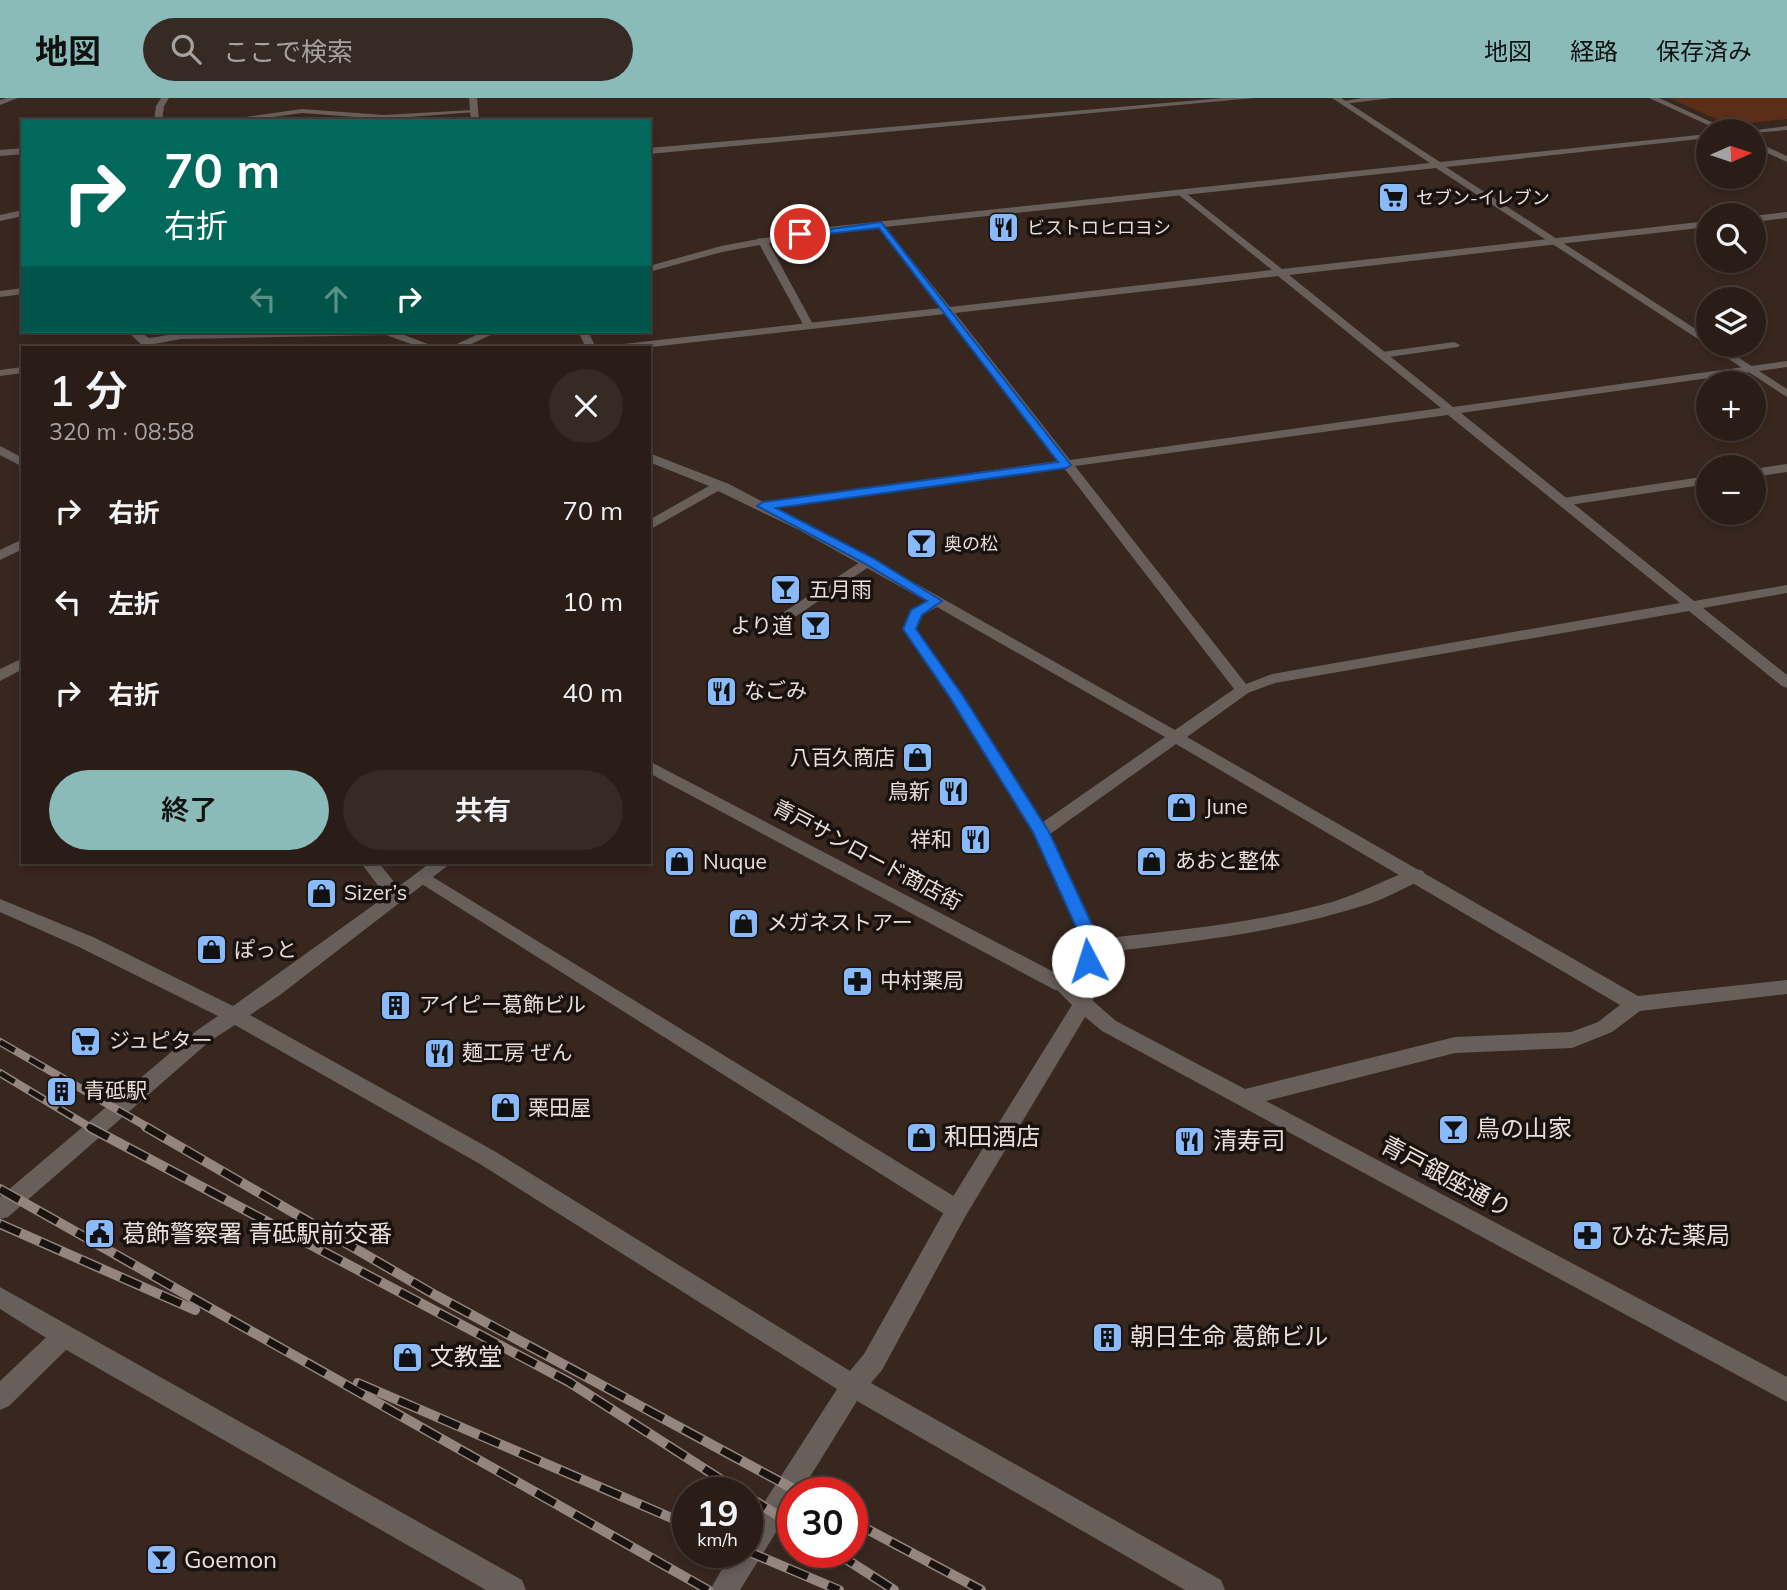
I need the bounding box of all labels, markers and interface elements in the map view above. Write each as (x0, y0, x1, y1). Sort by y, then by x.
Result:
search box (143, 18, 633, 81)
text: 地図 (35, 30, 101, 71)
icon: search (167, 30, 205, 68)
text: ここで検索 (223, 35, 353, 68)
text: 地図 (1484, 36, 1532, 66)
text: 経路 (1570, 36, 1618, 66)
text: 保存済み (1656, 36, 1752, 66)
north arrow (1696, 119, 1766, 189)
map controls (1696, 119, 1766, 525)
text: 70 m (164, 139, 280, 200)
icon: right (49, 147, 140, 238)
supermarket icon: セブン-イレブン (1376, 181, 1410, 215)
place label: セブン-イレブン (1416, 186, 1550, 209)
button: search (1696, 203, 1766, 273)
pin (770, 204, 830, 264)
text: 右折 (164, 205, 228, 245)
restaurant icon: ビストロヒロヨシ (987, 211, 1021, 245)
icon: arrive (781, 215, 819, 253)
place label: ビストロヒロヨシ (1027, 216, 1171, 239)
icon: left (244, 280, 282, 318)
icon: ahead (317, 280, 355, 318)
icon: right (390, 280, 428, 318)
button: layers (1696, 287, 1766, 357)
text: 1 分 (49, 364, 127, 417)
button: close (549, 369, 623, 443)
button: + (1696, 371, 1766, 441)
text: 320 m · 08:58 (49, 417, 194, 446)
button: − (1696, 455, 1766, 525)
icon: right (49, 492, 87, 530)
text: 70 m (562, 494, 623, 527)
text: 右折 (108, 496, 160, 529)
bar icon: 奥の松 (904, 527, 938, 561)
place label: 奥の松 (944, 532, 998, 555)
bar icon: 五月雨 (769, 573, 803, 607)
place label: 五月雨 (809, 576, 872, 602)
icon: left (49, 583, 87, 621)
text: 10 m (562, 585, 623, 618)
text: 左折 (108, 587, 160, 620)
bar icon: より道 (799, 609, 833, 643)
place label: より道 (730, 612, 793, 638)
icon: right (49, 674, 87, 712)
restaurant icon: なごみ (704, 674, 738, 708)
text: 40 m (562, 676, 623, 709)
place label: なごみ (744, 677, 807, 703)
text: 右折 (108, 678, 160, 711)
shop icon: 八百久商店 (901, 741, 935, 775)
place label: 八百久商店 (790, 744, 895, 770)
button: 終了 (49, 770, 329, 850)
button: 共有 (343, 770, 623, 850)
restaurant icon: 鳥新 (936, 775, 970, 809)
place label: 鳥新 (888, 778, 930, 804)
shop icon: June (1165, 790, 1199, 824)
street label: 青戸サンロード商店街 (769, 793, 966, 915)
place label: June (1205, 793, 1248, 819)
restaurant icon: 祥和 (958, 823, 992, 857)
place label: 祥和 (910, 826, 952, 852)
shop icon: あおと整体 (1135, 844, 1169, 878)
shop icon: Nuque (663, 845, 697, 879)
place label: あおと整体 (1175, 847, 1280, 873)
place label: Nuque (703, 848, 767, 874)
shop icon: Sizer’s (304, 876, 338, 910)
place label: Sizer’s (344, 879, 407, 905)
shop icon: メガネストアー (727, 906, 761, 940)
place label: メガネストアー (767, 909, 913, 935)
position arrow (1051, 924, 1125, 998)
shop icon: ぽっと (194, 933, 228, 967)
place label: ぽっと (234, 936, 297, 962)
pharmacy icon: 中村薬局 (840, 964, 874, 998)
place label: 中村薬局 (880, 967, 964, 993)
building icon: アイピー葛飾ビル (379, 988, 413, 1022)
place label: アイピー葛飾ビル (419, 991, 586, 1017)
supermarket icon: ジュピター (69, 1024, 103, 1058)
place label: ジュピター (109, 1027, 213, 1053)
restaurant icon: 麺工房 ぜん (422, 1036, 456, 1070)
place label: 麺工房 ぜん (462, 1039, 572, 1065)
building icon: 青砥駅 (44, 1074, 78, 1108)
place label: 青砥駅 (84, 1077, 147, 1103)
shop icon: 栗田屋 (488, 1091, 522, 1125)
place label: 栗田屋 (528, 1094, 591, 1120)
bar icon: 鳥の山家 (1436, 1112, 1470, 1146)
place label: 鳥の山家 (1476, 1113, 1572, 1143)
shop icon: 和田酒店 (904, 1120, 938, 1154)
place label: 和田酒店 (944, 1121, 1040, 1151)
restaurant icon: 清寿司 (1173, 1124, 1207, 1158)
place label: 清寿司 (1213, 1125, 1285, 1155)
street label: 青戸銀座通り (1376, 1129, 1517, 1223)
public building icon: 葛飾警察署 青砥駅前交番 (82, 1217, 116, 1251)
place label: 葛飾警察署 青砥駅前交番 (122, 1218, 392, 1248)
pharmacy icon: ひなた薬局 (1570, 1219, 1604, 1253)
place label: ひなた薬局 (1610, 1220, 1730, 1250)
building icon: 朝日生命 葛飾ビル (1090, 1320, 1124, 1354)
place label: 朝日生命 葛飾ビル (1130, 1321, 1328, 1351)
shop icon: 文教堂 (390, 1340, 424, 1374)
place label: 文教堂 (430, 1341, 502, 1371)
speed limit sign: 30 (777, 1477, 868, 1568)
text: 19 (696, 1491, 739, 1535)
text: km/h (697, 1528, 738, 1551)
bar icon: Goemon (144, 1543, 178, 1577)
place label: Goemon (184, 1544, 277, 1574)

